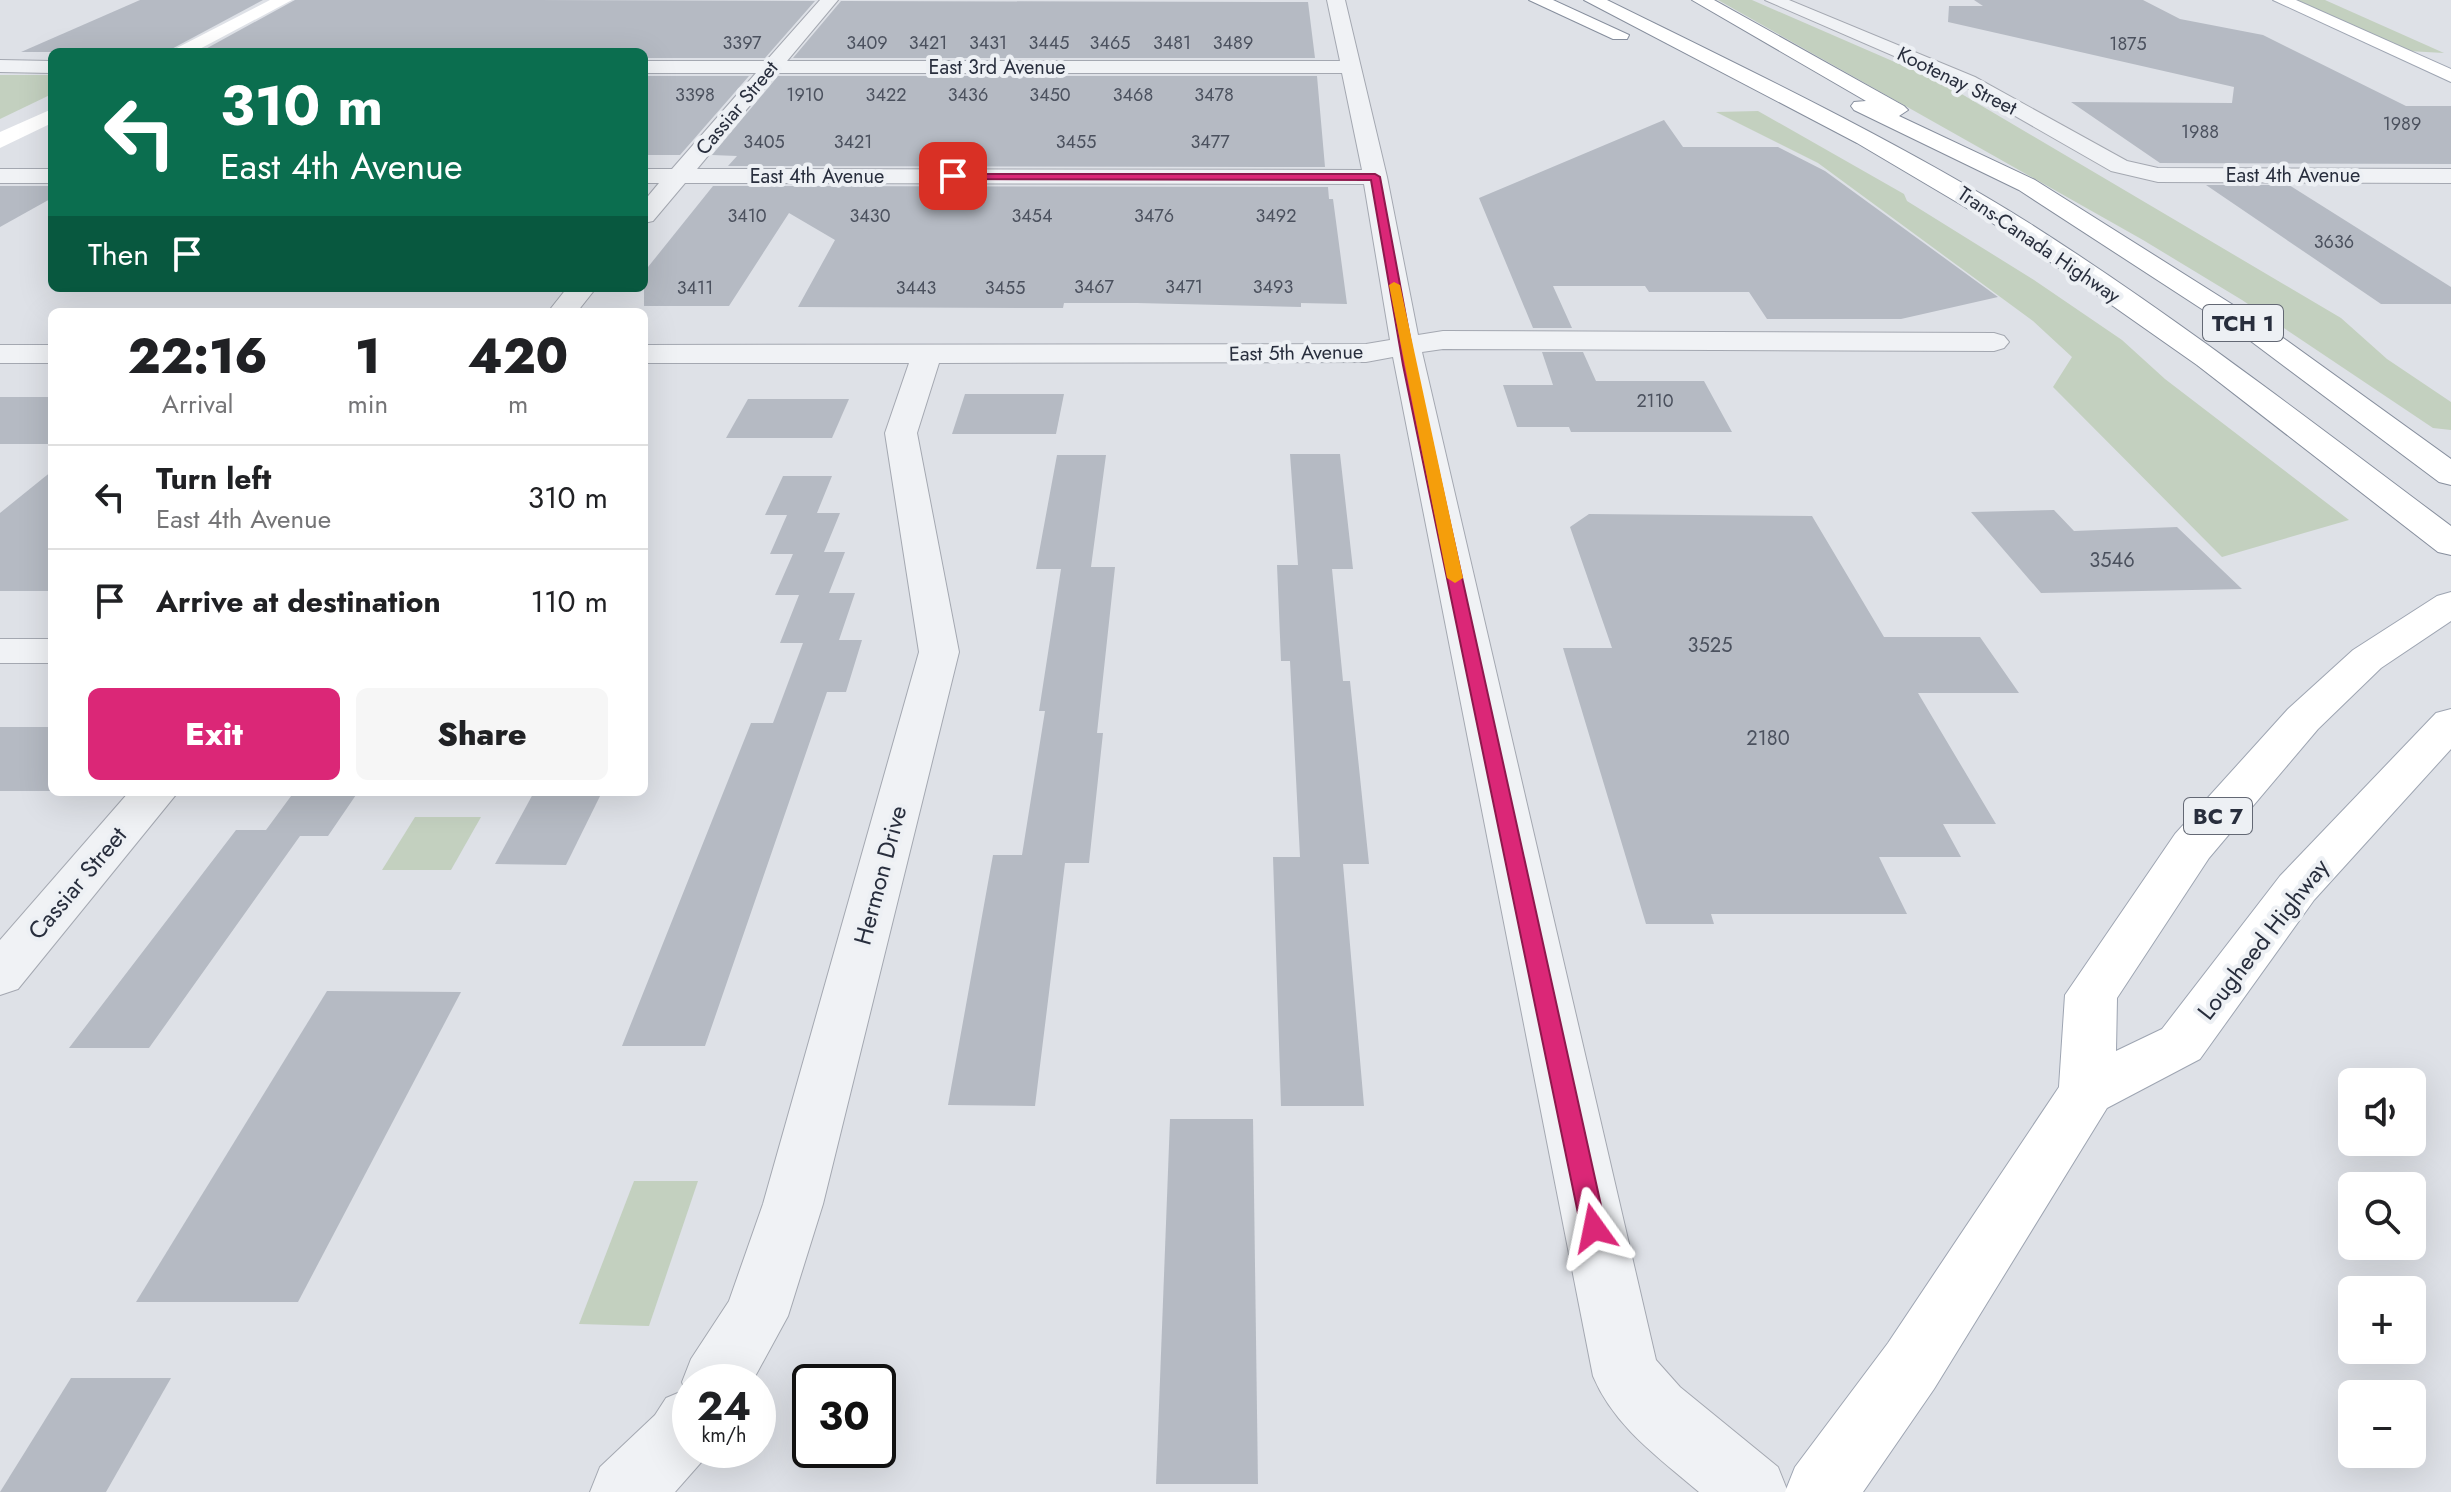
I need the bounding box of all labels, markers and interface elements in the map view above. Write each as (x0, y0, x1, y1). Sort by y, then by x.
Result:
house number: 3397 (723, 30, 762, 56)
house number: 3409 (846, 30, 888, 56)
house number: 3421 (909, 30, 947, 56)
house number: 3431 (969, 30, 1007, 56)
house number: 3445 (1029, 30, 1069, 56)
house number: 3465 (1090, 30, 1130, 56)
house number: 3481 (1153, 30, 1191, 56)
house number: 3489 (1213, 30, 1253, 56)
house number: 1875 (2109, 31, 2147, 57)
street label: Kootenay Street (1892, 39, 2022, 123)
street label: East 3rd Avenue (929, 53, 1065, 82)
street label: Cassiar Street (689, 55, 785, 161)
text: 310 m (220, 65, 383, 146)
icon: left (88, 80, 192, 184)
house number: 3398 (675, 82, 715, 108)
house number: 1910 (786, 82, 824, 108)
house number: 3422 (866, 82, 906, 108)
house number: 3436 (948, 82, 988, 108)
house number: 3450 (1029, 82, 1071, 108)
house number: 3468 (1113, 82, 1153, 108)
house number: 3478 (1194, 82, 1234, 108)
house number: 1989 (2383, 111, 2421, 137)
house number: 1988 (2181, 119, 2219, 145)
house number: 3405 (743, 129, 785, 155)
house number: 3421 (834, 129, 872, 155)
house number: 3455 (1056, 129, 1096, 155)
house number: 3477 (1190, 129, 1230, 155)
text: East 4th Avenue (220, 140, 463, 192)
pin (919, 142, 987, 210)
icon: arrive (931, 154, 975, 198)
street label: East 4th Avenue (2226, 161, 2360, 190)
street label: East 4th Avenue (750, 162, 884, 191)
street label: Trans-Canada Highway (1952, 180, 2126, 310)
house number: 3410 (727, 203, 767, 229)
house number: 3430 (850, 203, 891, 229)
house number: 3454 (1012, 203, 1052, 229)
house number: 3476 (1134, 203, 1174, 229)
house number: 3492 (1256, 203, 1296, 229)
house number: 3636 (2314, 229, 2354, 255)
icon: arrive (165, 232, 209, 276)
text: Then (88, 233, 149, 276)
house number: 3467 (1074, 274, 1115, 300)
house number: 3471 (1165, 274, 1203, 300)
house number: 3493 (1253, 274, 1293, 300)
house number: 3411 (677, 275, 713, 301)
house number: 3443 (896, 275, 936, 301)
house number: 3455 (985, 275, 1025, 301)
road number: TCH 1 (2203, 305, 2283, 341)
text: 22:16 (128, 322, 268, 391)
text: 1 (355, 322, 380, 391)
text: 420 (468, 322, 568, 391)
street label: East 5th Avenue (1229, 337, 1363, 369)
text: Arrival (162, 385, 234, 423)
text: min (347, 385, 388, 423)
text: m (508, 385, 528, 423)
house number: 2110 (1636, 388, 1674, 414)
text: Turn left (156, 457, 271, 500)
icon: left (88, 475, 132, 519)
text: 310 m (528, 476, 608, 519)
text: East 4th Avenue (156, 500, 331, 538)
house number: 3546 (2089, 546, 2135, 575)
icon: arrive (88, 579, 132, 623)
text: Arrive at destination (156, 580, 441, 623)
text: 110 m (531, 580, 608, 623)
house number: 3525 (1688, 631, 1732, 660)
button: Exit (88, 688, 340, 780)
button: Share (356, 688, 608, 780)
house number: 2180 (1746, 724, 1790, 753)
road number: BC 7 (2184, 798, 2252, 834)
street label: Hermon Drive (845, 802, 915, 948)
street label: Cassiar Street (19, 819, 135, 947)
street label: Lougheed Highway (2189, 851, 2337, 1027)
map controls (2338, 1068, 2426, 1468)
button: sound (2338, 1068, 2426, 1156)
button: search (2338, 1172, 2426, 1260)
position arrow (1552, 1186, 1636, 1270)
button: + (2338, 1276, 2426, 1364)
speed limit sign: 30 (792, 1364, 896, 1468)
text: 24 (697, 1377, 751, 1435)
button: − (2338, 1380, 2426, 1468)
text: km/h (701, 1421, 747, 1450)

